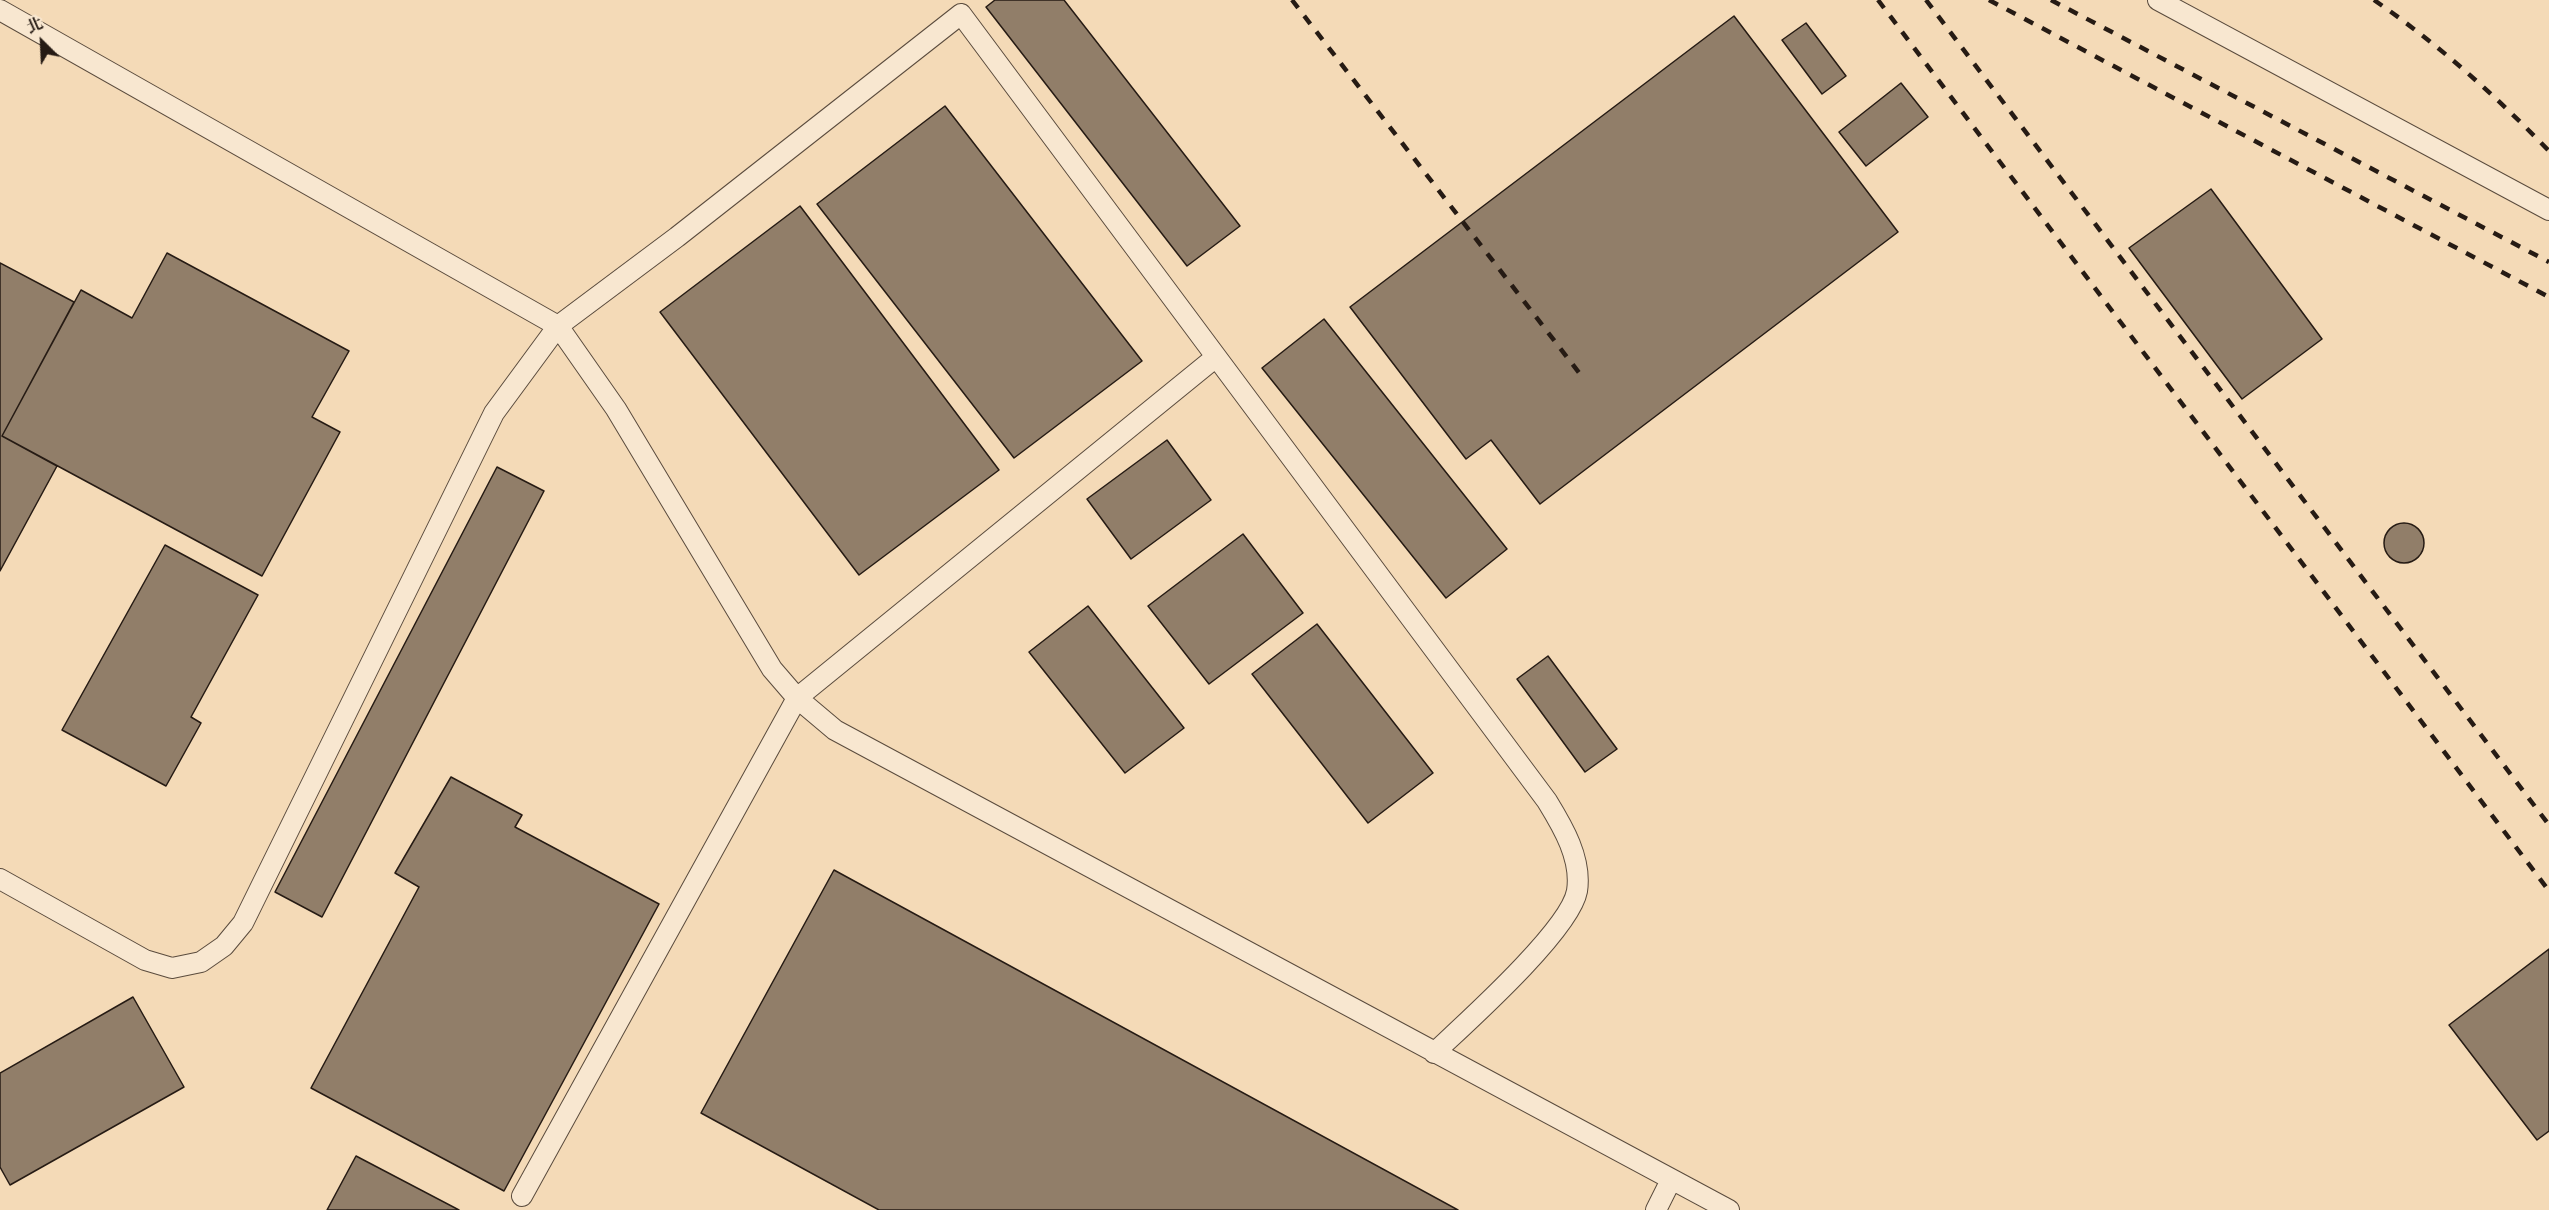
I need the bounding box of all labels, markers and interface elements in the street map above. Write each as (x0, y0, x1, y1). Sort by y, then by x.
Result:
north arrow (12, 12, 72, 72)
text: 北 (23, 13, 46, 38)

